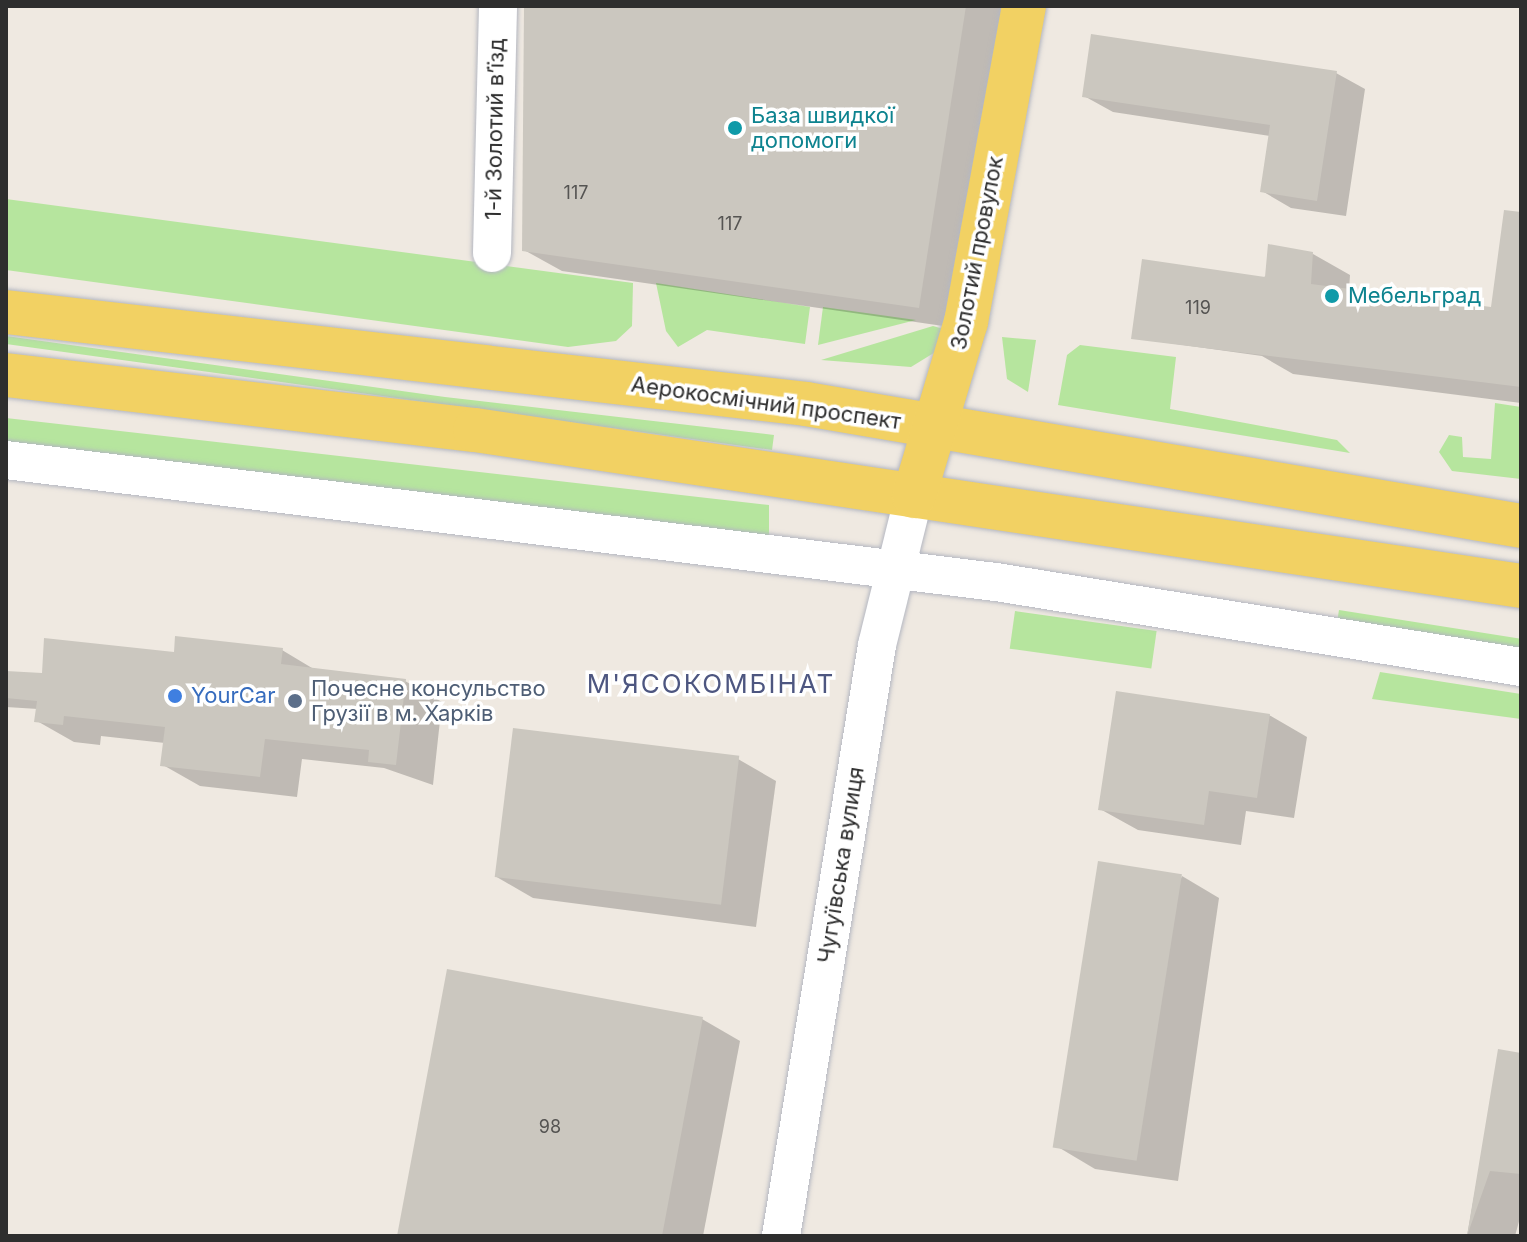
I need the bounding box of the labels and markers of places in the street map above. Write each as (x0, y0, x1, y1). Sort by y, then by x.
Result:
place label: База швидкої допомоги (751, 102, 894, 154)
marker: База швидкої допомоги (726, 119, 744, 137)
place label: Мебельград (1348, 283, 1481, 309)
marker: Мебельград (1323, 287, 1341, 305)
place label: Почесне консульство Грузії в м. Харків (311, 675, 546, 726)
place label: YourCar (191, 683, 275, 709)
marker: YourCar (166, 687, 184, 705)
marker: Почесне консульство Грузії в м. Харків (286, 692, 304, 710)

